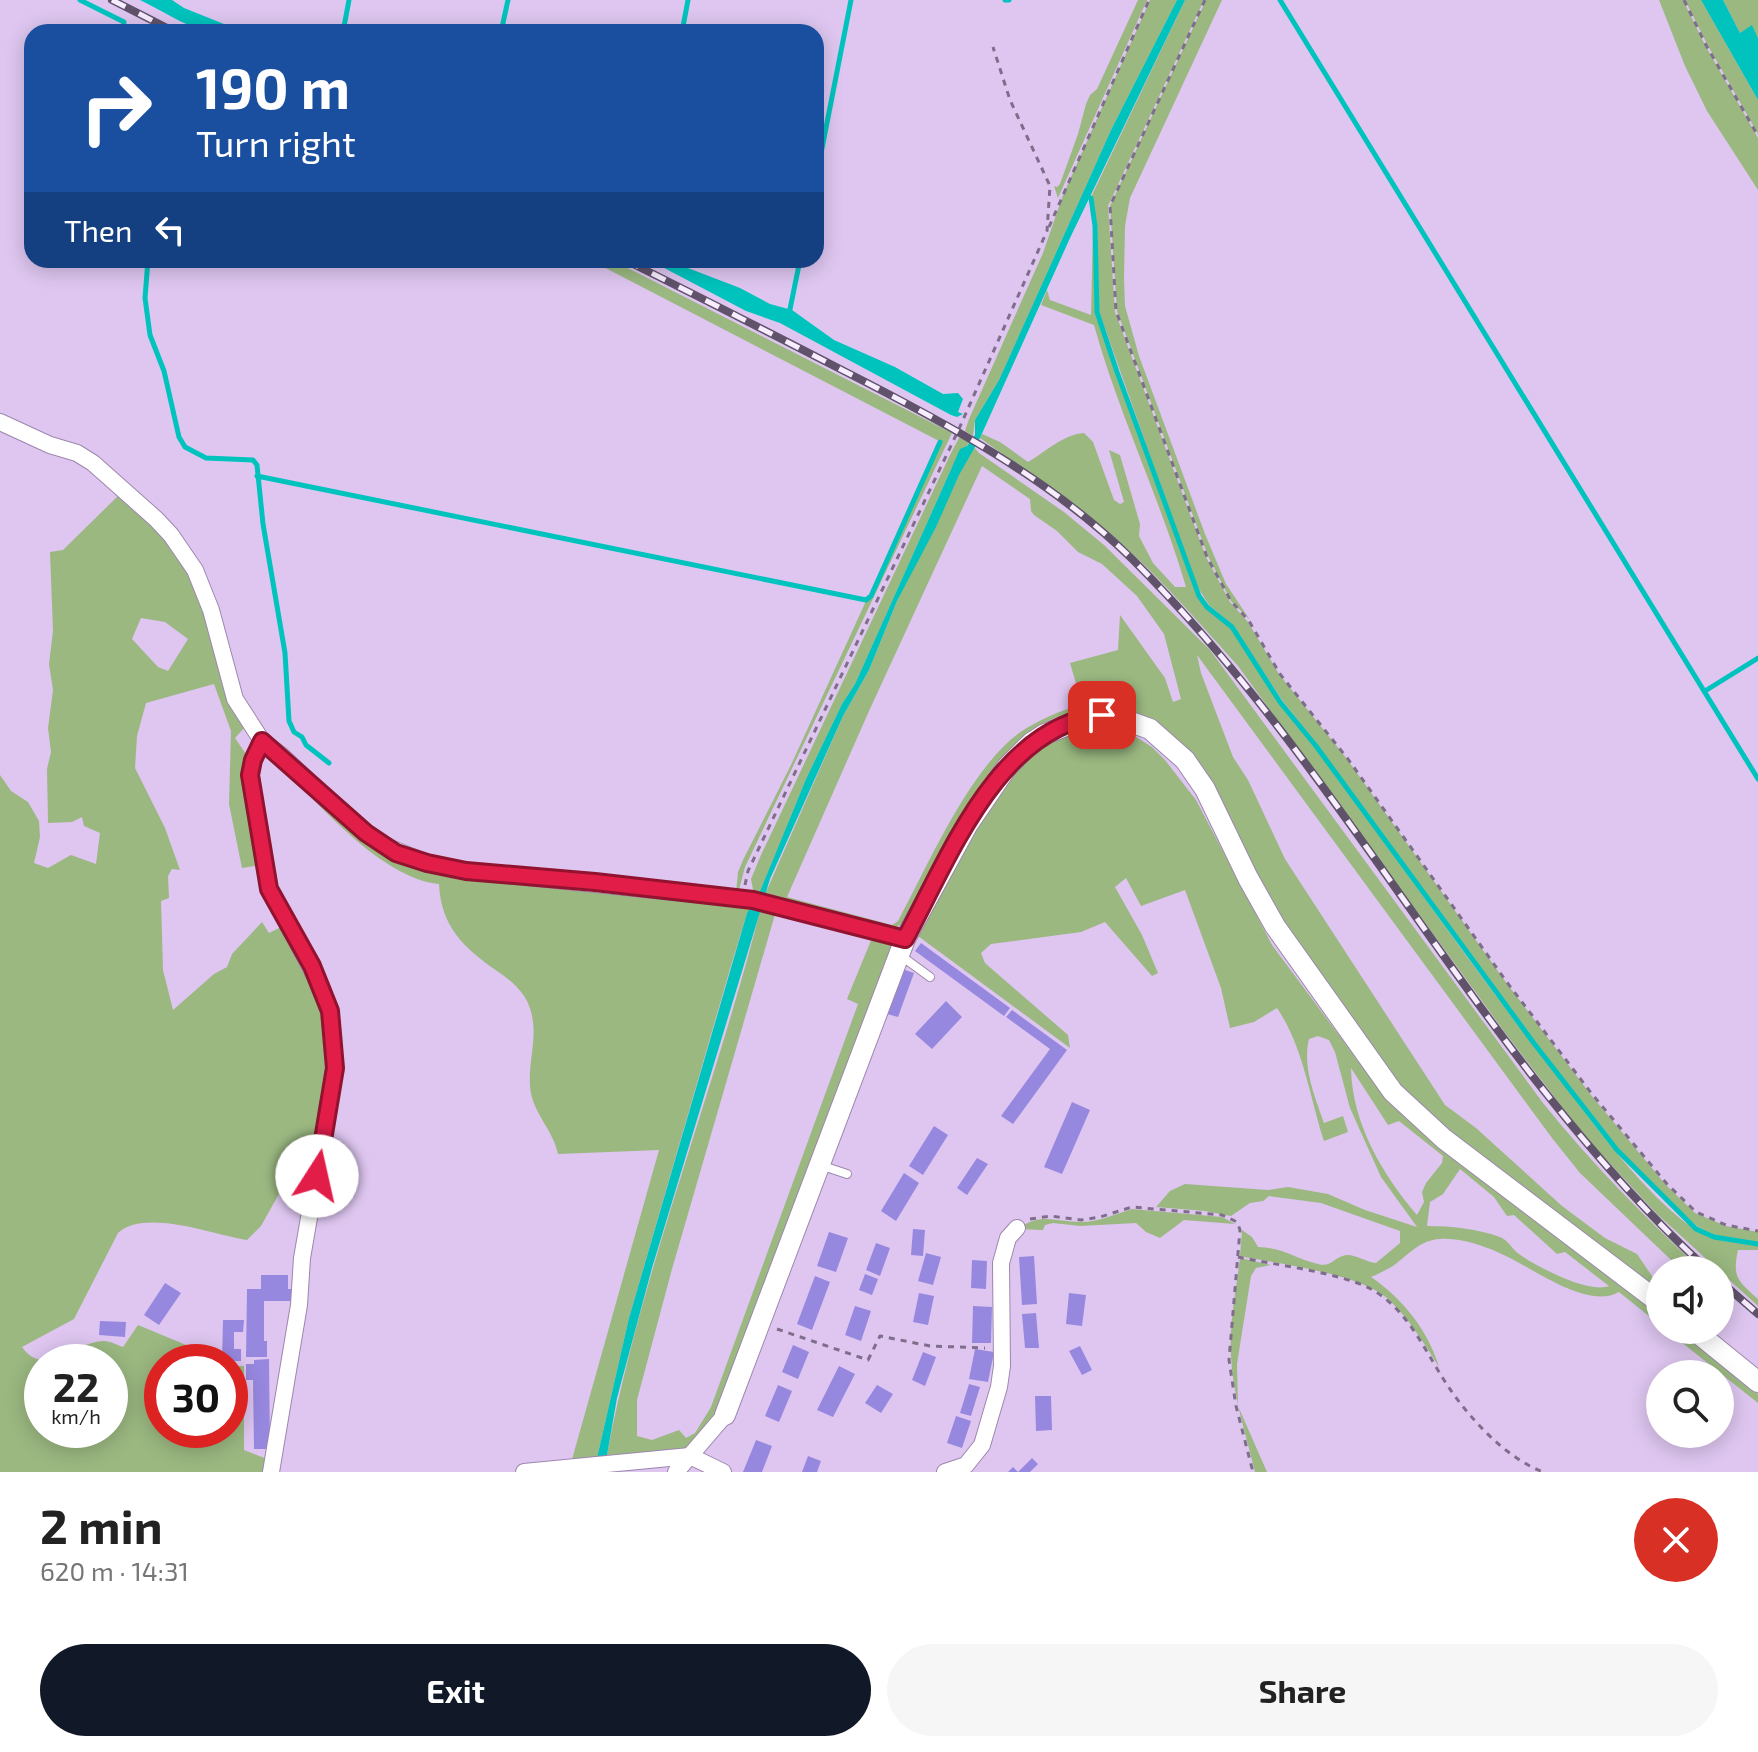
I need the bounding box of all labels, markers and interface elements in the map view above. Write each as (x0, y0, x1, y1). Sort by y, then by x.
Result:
text: 190 m (196, 53, 350, 120)
icon: right (64, 56, 168, 160)
text: Turn right (196, 121, 356, 164)
icon: left (148, 208, 192, 252)
text: Then (64, 212, 132, 248)
pin (1068, 681, 1136, 749)
icon: arrive (1080, 693, 1124, 737)
position arrow (275, 1134, 359, 1218)
map controls (1646, 1256, 1734, 1448)
button: sound (1646, 1256, 1734, 1344)
speed limit sign: 30 (144, 1344, 248, 1448)
button: search (1646, 1360, 1734, 1448)
text: 22 (53, 1362, 99, 1410)
text: km/h (51, 1404, 101, 1428)
text: 2 min (40, 1496, 163, 1554)
button: close (1634, 1498, 1718, 1582)
text: 620 m · 14:31 (40, 1555, 189, 1586)
button: Exit (40, 1644, 871, 1736)
button: Share (887, 1644, 1718, 1736)

